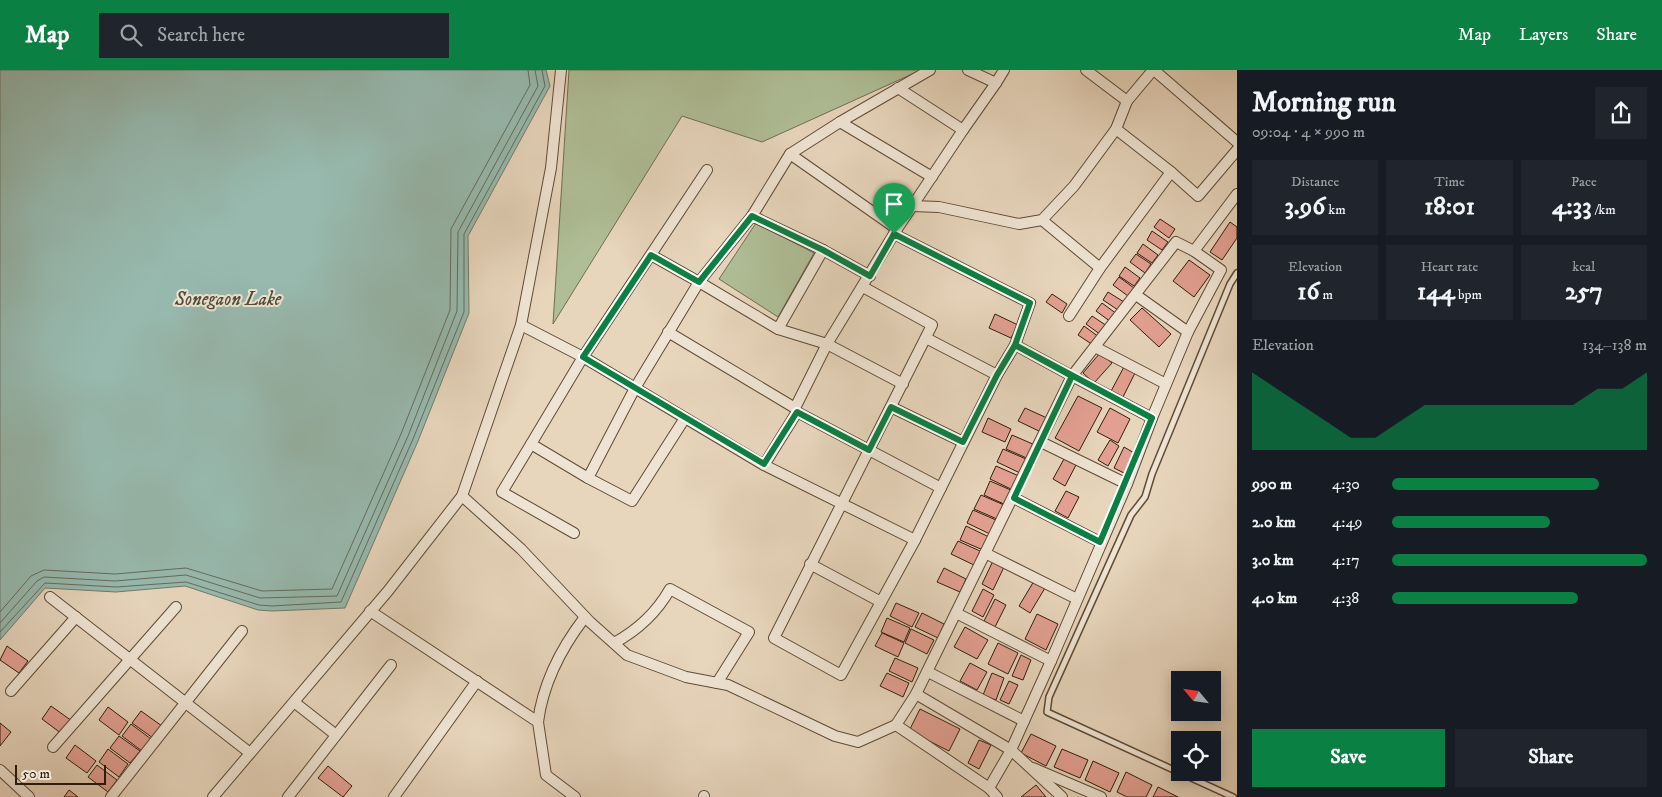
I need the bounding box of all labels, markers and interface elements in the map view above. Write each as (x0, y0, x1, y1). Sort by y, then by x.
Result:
search box (99, 13, 449, 58)
text: Map (25, 20, 69, 50)
icon: search (117, 21, 145, 49)
text: Search here (157, 24, 245, 47)
text: Map (1458, 24, 1491, 46)
text: Layers (1519, 24, 1568, 46)
text: Share (1596, 24, 1637, 46)
text: Morning run (1252, 85, 1396, 120)
button: share (1595, 87, 1647, 139)
text: 09:04 · 4 × 990 m (1252, 122, 1365, 142)
text: Distance (1291, 173, 1339, 191)
text: Time (1434, 173, 1465, 191)
text: Pace (1571, 173, 1597, 191)
pin (873, 183, 915, 234)
icon: arrive (880, 190, 908, 218)
text: 3.96 (1285, 191, 1325, 222)
text: 18:01 (1424, 191, 1475, 222)
text: 4:33 (1552, 191, 1591, 222)
text: km (1325, 201, 1346, 219)
text: /km (1591, 201, 1616, 219)
text: Elevation (1288, 258, 1342, 276)
text: Heart rate (1421, 258, 1478, 276)
text: kcal (1572, 258, 1595, 276)
text: 16 (1297, 276, 1319, 307)
text: 144 (1417, 276, 1455, 307)
text: 257 (1565, 276, 1603, 307)
text: m (1319, 286, 1333, 304)
text: bpm (1455, 286, 1482, 304)
water label: Sonegaon Lake (174, 288, 282, 311)
text: Elevation (1252, 335, 1314, 355)
text: 134–138 m (1582, 335, 1647, 355)
text: 990 m (1252, 474, 1292, 494)
text: 4:30 (1332, 474, 1360, 494)
text: 2.0 km (1252, 512, 1296, 532)
text: 4:49 (1332, 512, 1363, 532)
text: 3.0 km (1252, 550, 1294, 570)
text: 4:17 (1332, 550, 1360, 570)
text: 4.0 km (1252, 588, 1297, 608)
text: 4:38 (1332, 588, 1359, 608)
north arrow (1171, 671, 1221, 721)
map controls (1171, 671, 1221, 781)
button: Save (1252, 729, 1445, 787)
button: Share (1455, 729, 1647, 787)
button: locate (1171, 731, 1221, 781)
scale bar (15, 762, 106, 785)
text: 50 m (22, 765, 50, 783)

